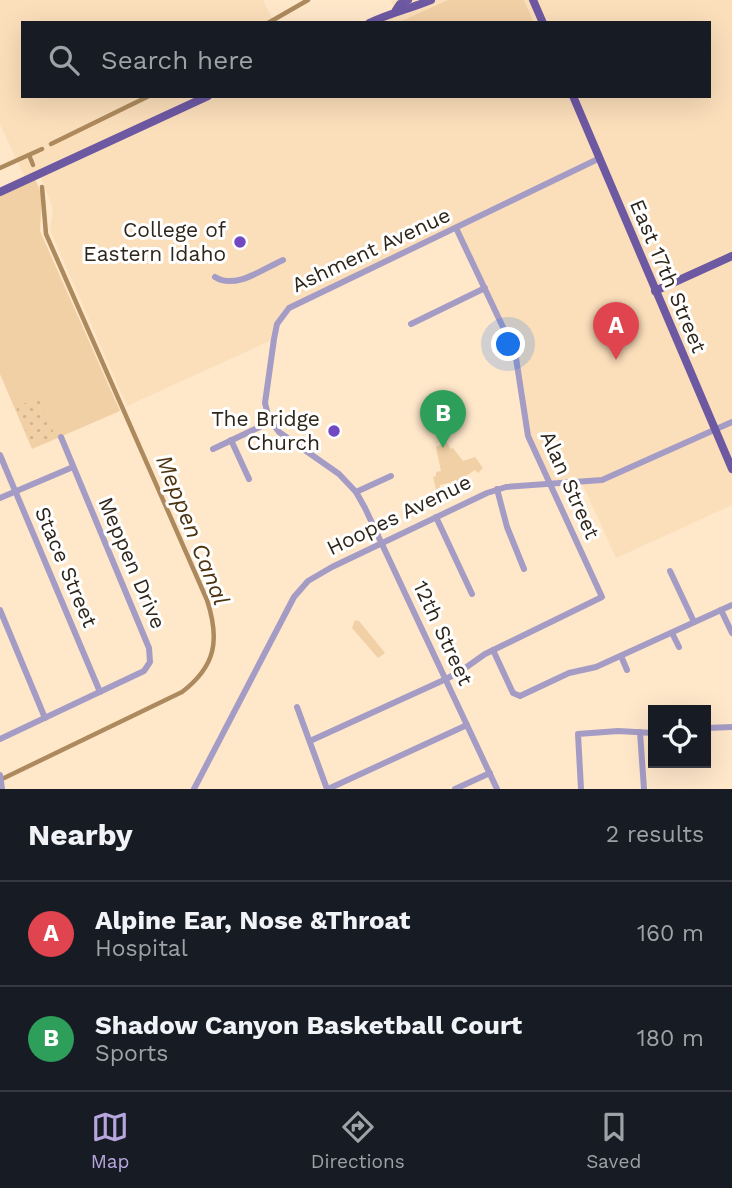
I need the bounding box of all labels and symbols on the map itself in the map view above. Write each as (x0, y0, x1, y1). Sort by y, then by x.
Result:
street label: East 17th Street (625, 195, 712, 356)
street label: Ashment Avenue (287, 202, 454, 297)
place label: College of Eastern Idaho (83, 217, 226, 266)
marker: College of Eastern Idaho (232, 234, 248, 250)
pin: A (593, 302, 639, 360)
your location (491, 327, 525, 361)
pin: B (420, 390, 466, 448)
place label: The Bridge Church (211, 406, 320, 455)
marker: The Bridge Church (326, 423, 342, 439)
street label: Alan Street (536, 427, 605, 543)
water label: Meppen Canal (150, 451, 235, 609)
street label: Hoopes Avenue (323, 469, 475, 560)
street label: Meppen Drive (93, 493, 171, 632)
street label: Stace Street (30, 503, 103, 631)
street label: 12th Street (408, 576, 479, 689)

